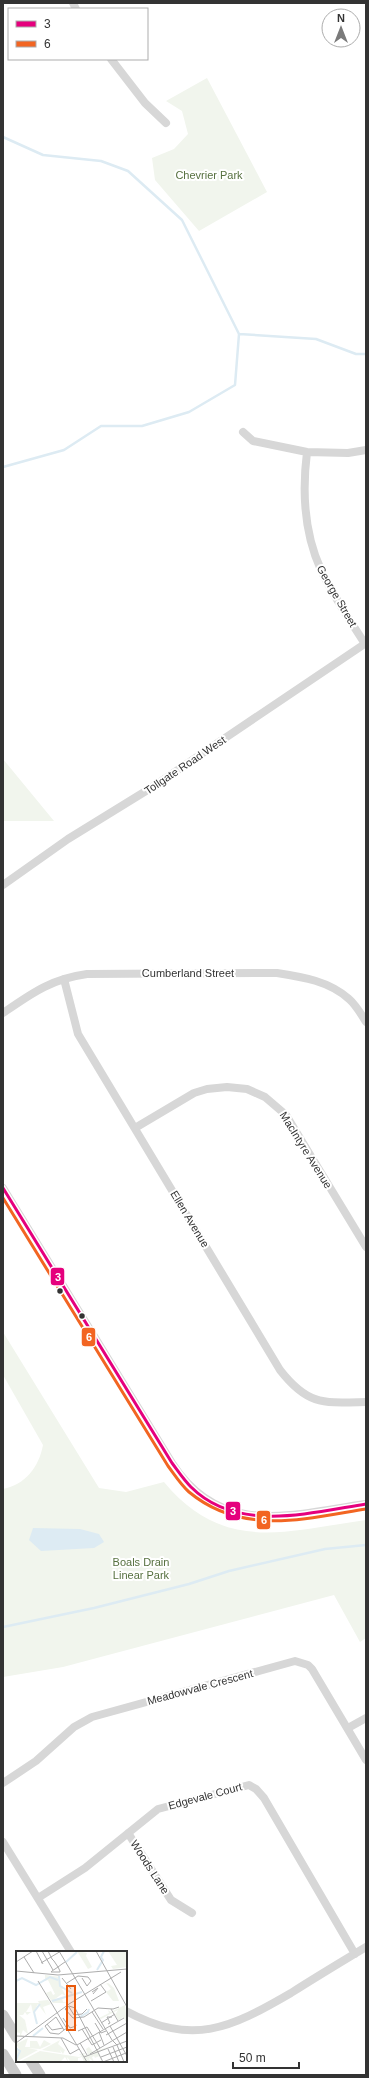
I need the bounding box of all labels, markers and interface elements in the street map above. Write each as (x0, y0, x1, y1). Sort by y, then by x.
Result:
legend (8, 8, 148, 60)
north arrow (321, 8, 361, 48)
text: N (337, 12, 345, 24)
text: 3 (44, 17, 51, 31)
text: 6 (44, 37, 51, 51)
park label: Chevrier Park (175, 169, 243, 181)
street label: George Street (315, 563, 359, 629)
street label: Tollgate Road West (142, 733, 228, 797)
street label: Cumberland Street (142, 967, 234, 979)
street label: MacIntyre Avenue (278, 1110, 334, 1190)
street label: Ellen Avenue (168, 1188, 212, 1250)
line badge: 3 (50, 1267, 65, 1286)
text: 3 (55, 1271, 61, 1283)
unlabelled marker (55, 1286, 65, 1296)
unlabelled marker (77, 1311, 87, 1321)
line badge: 6 (81, 1327, 96, 1347)
text: 6 (86, 1331, 92, 1343)
line badge: 3 (225, 1501, 241, 1521)
text: 3 (230, 1505, 236, 1517)
line badge: 6 (256, 1510, 271, 1530)
text: 6 (261, 1514, 267, 1526)
park label: Boals Drain Linear Park (113, 1556, 170, 1581)
street label: Meadowvale Crescent (146, 1667, 254, 1707)
street label: Edgevale Court (167, 1780, 243, 1812)
street label: Woods Lane (128, 1838, 172, 1896)
inset map (16, 1951, 127, 2062)
scale bar (233, 2044, 299, 2070)
text: 50 m (239, 2051, 266, 2065)

